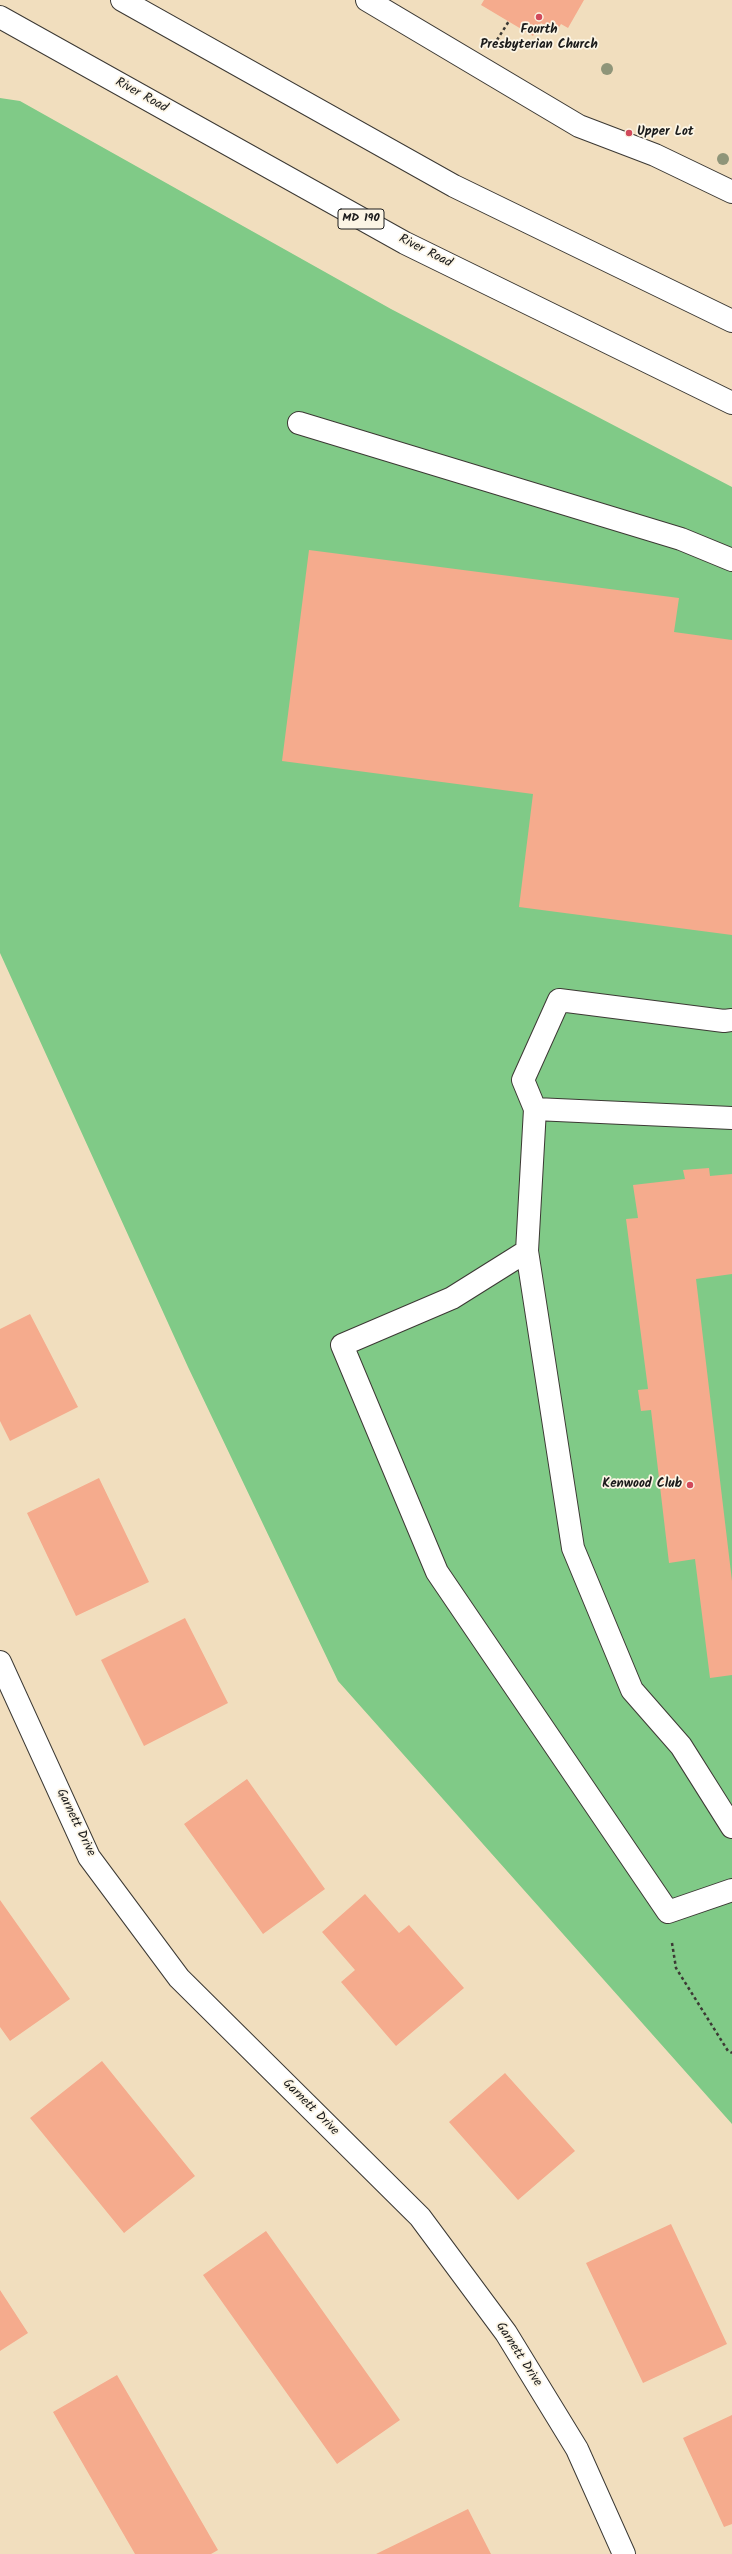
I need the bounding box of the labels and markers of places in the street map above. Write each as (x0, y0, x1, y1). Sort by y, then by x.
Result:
marker: Fourth Presbyterian Church (534, 12, 544, 22)
place label: Fourth Presbyterian Church (480, 23, 598, 54)
place label: Upper Lot (637, 125, 694, 141)
marker: Upper Lot (624, 128, 634, 138)
place label: Kenwood Club (602, 1477, 682, 1493)
marker: Kenwood Club (685, 1480, 695, 1490)

